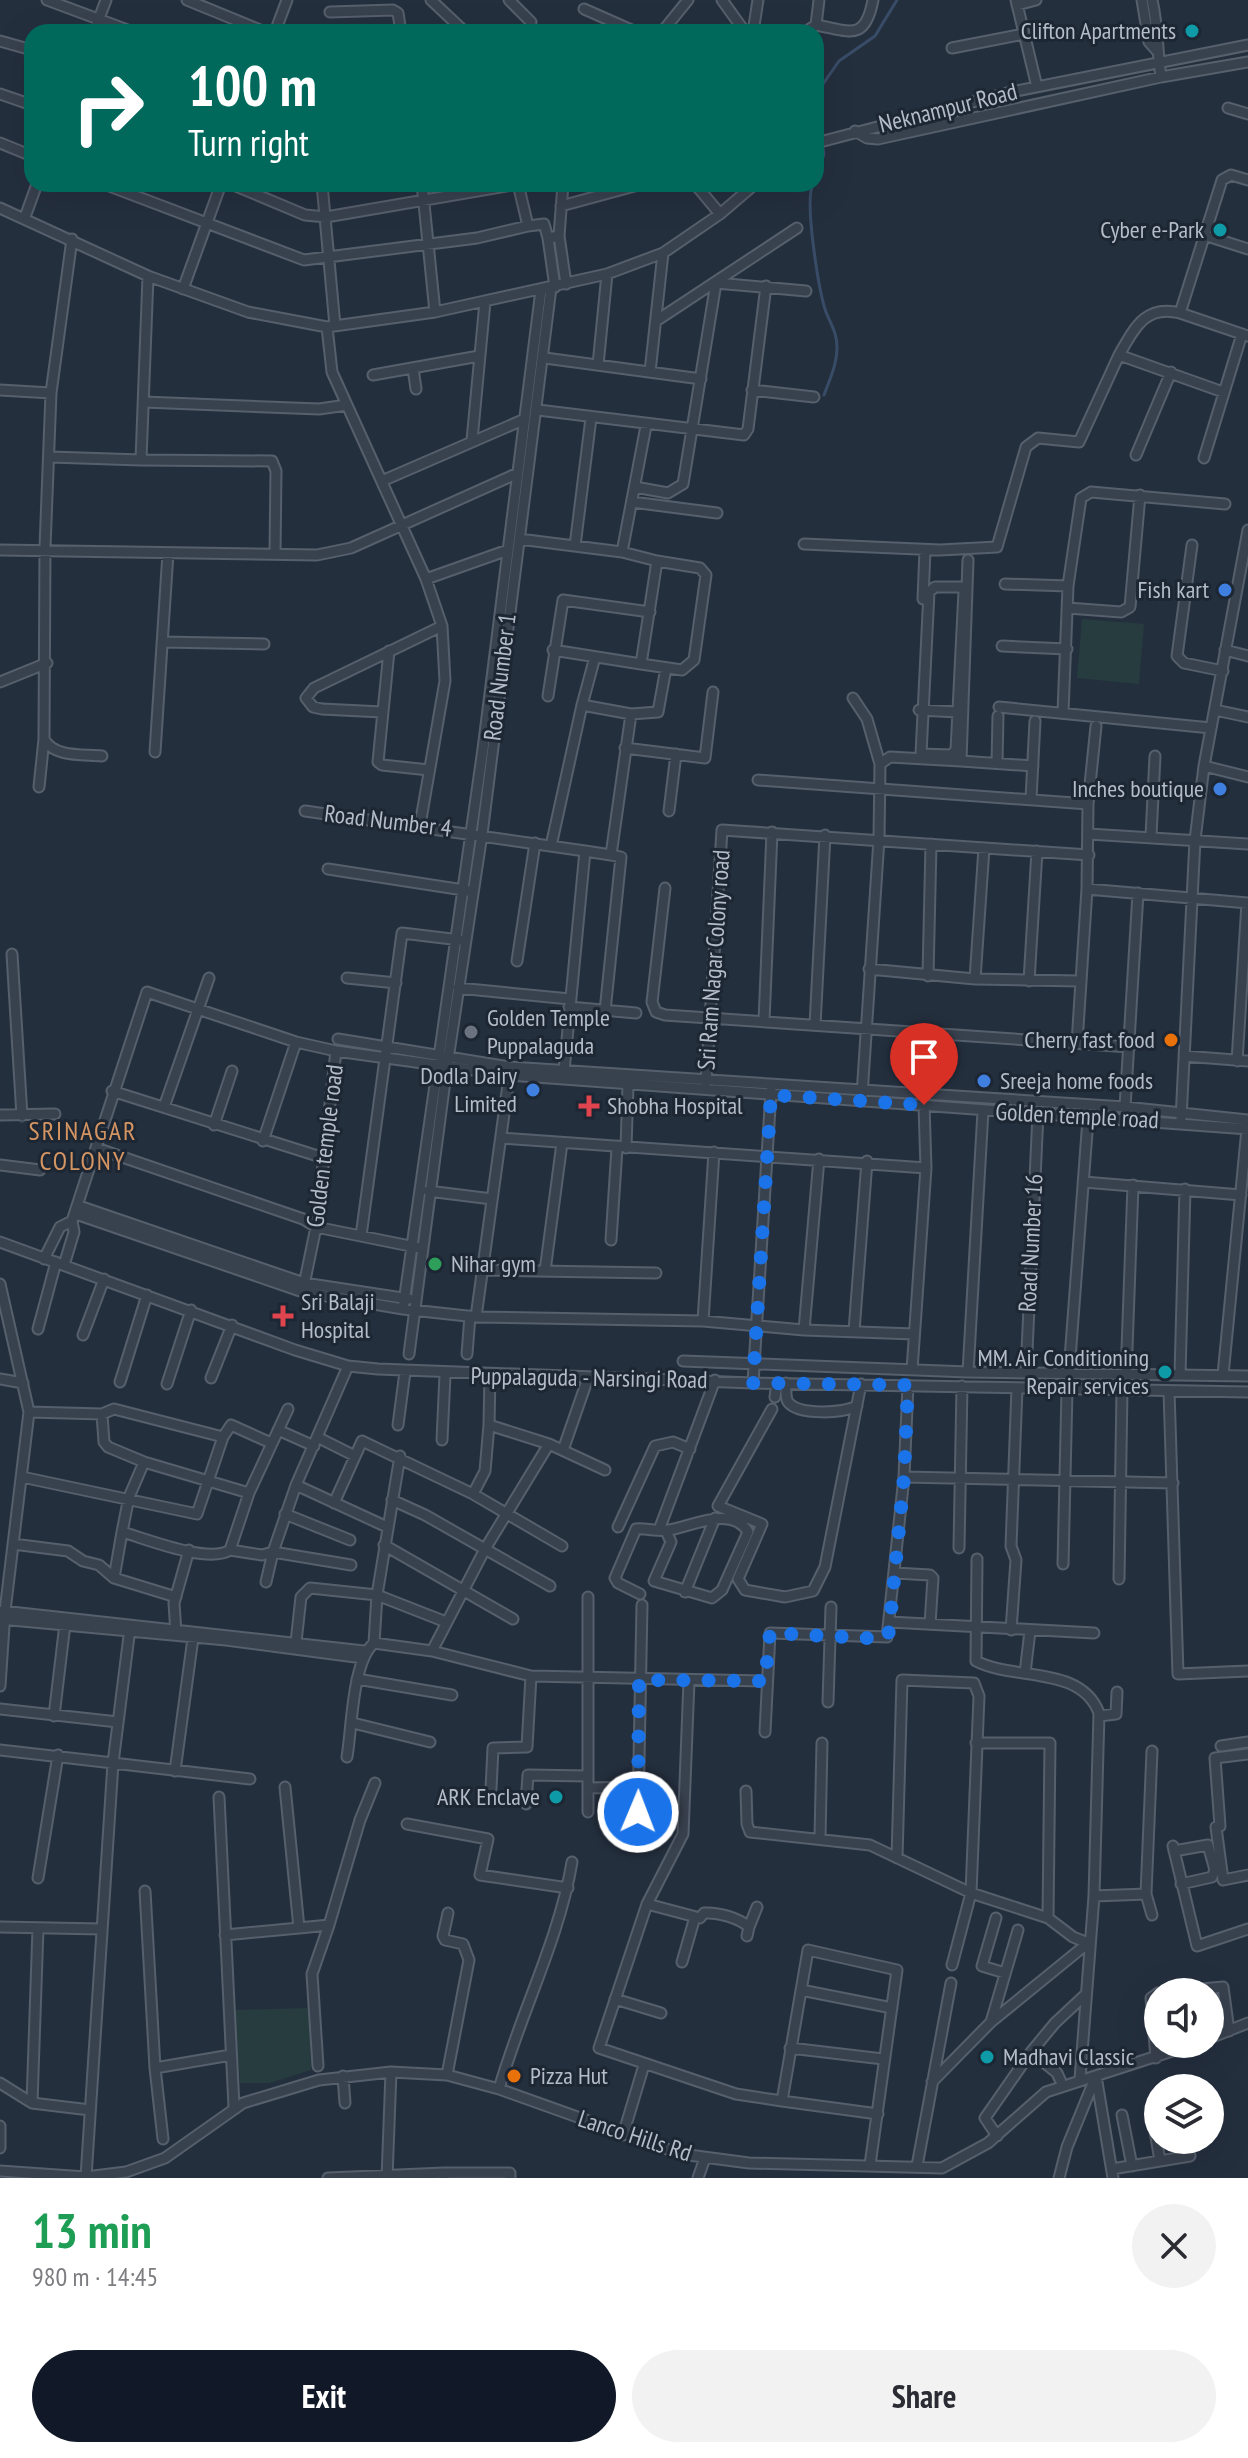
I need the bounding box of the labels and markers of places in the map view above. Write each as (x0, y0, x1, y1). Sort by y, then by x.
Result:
place label: Clifton Apartments (1021, 15, 1176, 46)
marker: Clifton Apartments (1183, 22, 1201, 40)
place label: Cyber e-Park (1100, 214, 1205, 245)
marker: Cyber e-Park (1211, 221, 1229, 239)
place label: Fish kart (1137, 574, 1209, 605)
marker: Fish kart (1216, 581, 1234, 599)
place label: Inches boutique (1072, 773, 1204, 804)
marker: Inches boutique (1211, 780, 1229, 798)
place label: Golden Temple Puppalaguda (487, 1002, 610, 1061)
marker: Golden Temple Puppalaguda (462, 1023, 480, 1041)
pin (890, 1023, 958, 1105)
place label: Cherry fast food (1024, 1024, 1155, 1055)
marker: Cherry fast food (1162, 1031, 1180, 1049)
place label: Dodla Dairy Limited (420, 1060, 517, 1119)
place label: Sreeja home foods (1000, 1065, 1153, 1096)
marker: Sreeja home foods (975, 1072, 993, 1090)
marker: Dodla Dairy Limited (524, 1081, 542, 1099)
place label: Shobha Hospital (607, 1090, 743, 1121)
marker: Shobha Hospital (578, 1095, 600, 1117)
place label: Nihar gym (451, 1248, 536, 1279)
marker: Nihar gym (426, 1255, 444, 1273)
place label: Sri Balaji Hospital (301, 1286, 375, 1345)
marker: Sri Balaji Hospital (272, 1305, 294, 1327)
place label: MM. Air Conditioning Repair services (977, 1342, 1149, 1401)
marker: MM. Air Conditioning Repair services (1156, 1363, 1174, 1381)
place label: ARK Enclave (437, 1781, 540, 1812)
marker: ARK Enclave (547, 1788, 565, 1806)
place label: Madhavi Classic (1003, 2041, 1135, 2072)
marker: Madhavi Classic (978, 2048, 996, 2066)
place label: Pizza Hut (530, 2060, 608, 2091)
marker: Pizza Hut (505, 2067, 523, 2085)

